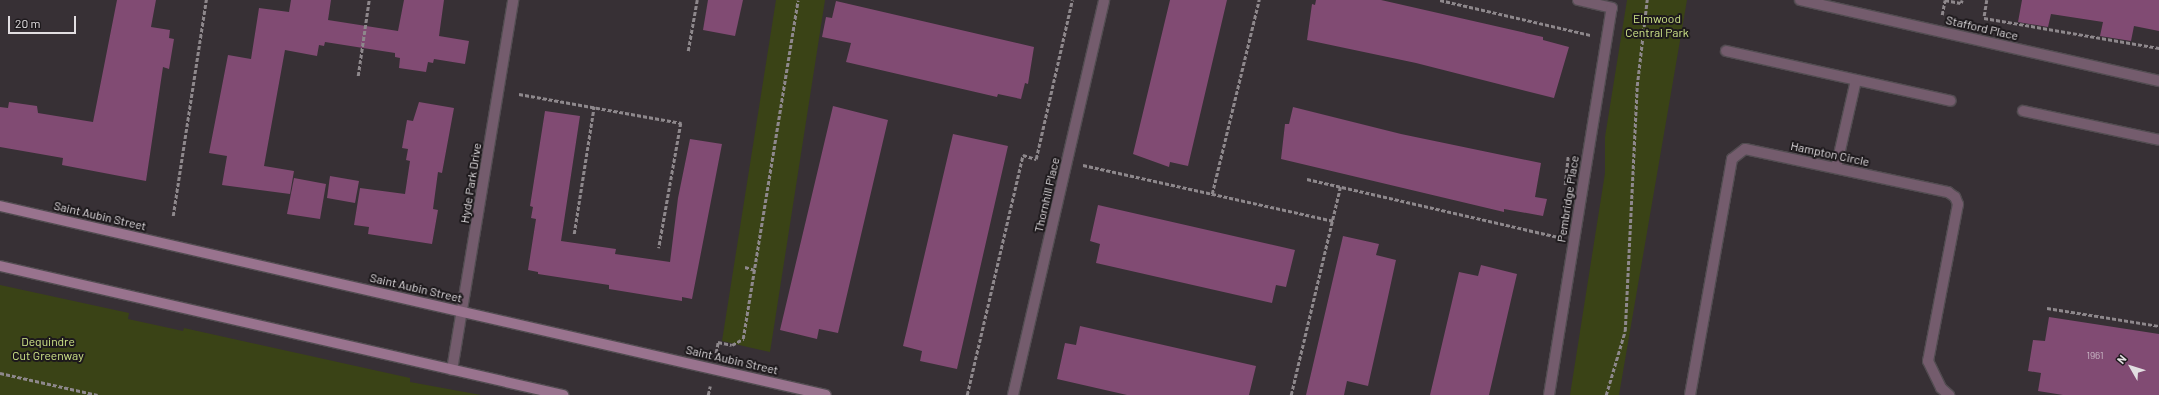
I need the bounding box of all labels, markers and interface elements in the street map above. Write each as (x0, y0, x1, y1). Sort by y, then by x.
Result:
scale bar (10, 8, 78, 34)
park label: Elmwood Central Park (1625, 12, 1689, 40)
street label: Stafford Place (1944, 13, 2020, 43)
text: 20 m (15, 16, 41, 30)
street label: Hampton Circle (1789, 139, 1871, 169)
street label: Hyde Park Drive (458, 142, 484, 224)
street label: Pembridge Place (1554, 155, 1582, 243)
street label: Thornhill Place (1031, 156, 1063, 234)
street label: Saint Aubin Street (52, 198, 148, 234)
street label: Saint Aubin Street (368, 270, 464, 306)
park label: Dequindre Cut Greenway (12, 335, 84, 363)
street label: Saint Aubin Street (684, 342, 780, 378)
north arrow (2111, 347, 2151, 387)
house number: 1961 (2086, 350, 2104, 362)
text: N (2114, 352, 2129, 366)

